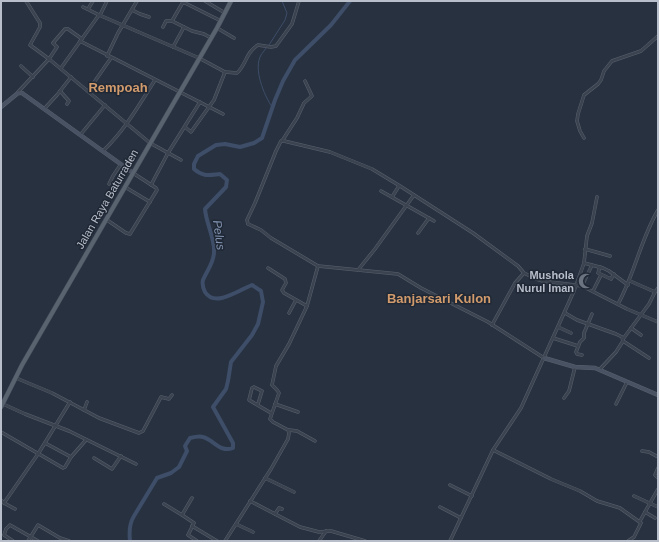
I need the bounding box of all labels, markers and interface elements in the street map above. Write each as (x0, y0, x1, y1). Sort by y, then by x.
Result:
district label: Rempoah (88, 80, 148, 95)
street label: Jalan Raya Baturraden (74, 147, 140, 251)
water label: Pelus (210, 219, 228, 251)
place label: Mushola Nurul Iman (517, 269, 575, 294)
mosque icon: Mushola Nurul Iman (577, 272, 595, 290)
district label: Banjarsari Kulon (387, 291, 491, 306)

